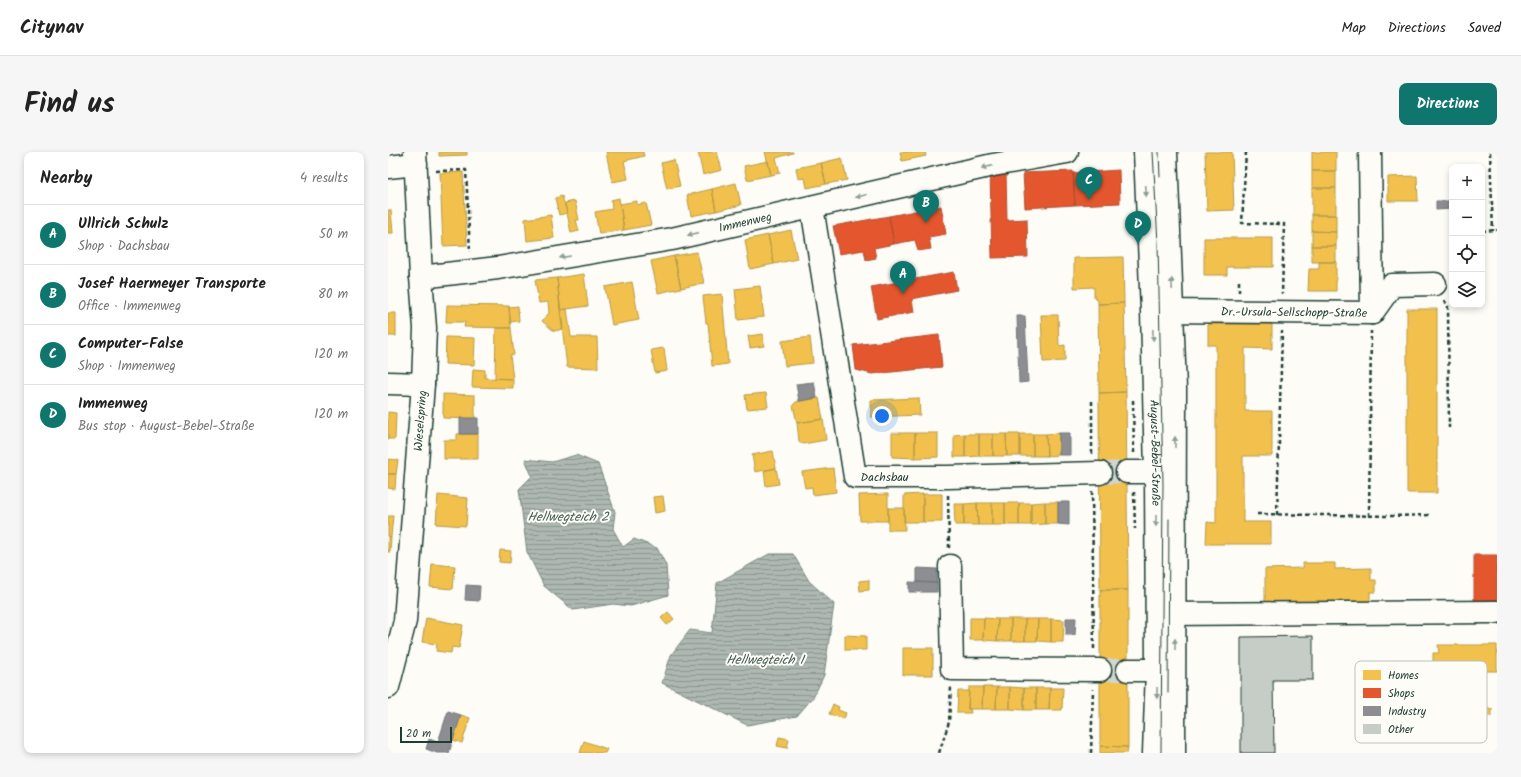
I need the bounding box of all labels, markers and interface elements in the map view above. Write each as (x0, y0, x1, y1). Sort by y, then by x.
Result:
text: Citynav (20, 13, 83, 43)
text: Map (1341, 17, 1366, 39)
text: Directions (1388, 17, 1446, 39)
text: Saved (1468, 17, 1501, 39)
text: Find us (24, 82, 115, 127)
button: Directions (1399, 83, 1497, 125)
one-way arrow (981, 164, 993, 170)
map controls (1449, 164, 1485, 308)
button: + (1449, 164, 1485, 200)
text: Nearby (40, 165, 92, 192)
pin: C (1076, 167, 1102, 200)
text: 4 results (300, 168, 348, 189)
one-way arrow (1143, 185, 1150, 197)
pin: B (913, 190, 939, 223)
one-way arrow (854, 193, 867, 199)
button: − (1449, 200, 1485, 236)
street label: Immenweg (717, 207, 774, 237)
pin: D (1125, 211, 1151, 244)
text: Ullrich Schulz (78, 212, 168, 236)
text: A (49, 224, 57, 245)
text: 50 m (319, 224, 348, 245)
one-way arrow (687, 232, 699, 238)
text: Shop · Dachsbau (78, 236, 169, 257)
button: locate (1449, 236, 1485, 272)
one-way arrow (559, 254, 571, 260)
pin: A (890, 261, 916, 294)
text: Josef Haermeyer Transporte (78, 272, 266, 296)
button: layers (1449, 272, 1485, 308)
one-way arrow (1169, 277, 1175, 290)
text: B (49, 284, 57, 305)
text: 80 m (318, 284, 348, 305)
text: Office · Immenweg (78, 296, 181, 317)
street label: Dr.-Ursula-Sellschopp-Straße (1221, 302, 1368, 322)
one-way arrow (1150, 329, 1156, 342)
text: Computer-False (78, 332, 183, 356)
text: C (49, 344, 57, 365)
text: 120 m (314, 344, 348, 365)
text: Shop · Immenweg (78, 356, 176, 377)
street label: Wieselspring (408, 389, 432, 452)
text: Immenweg (78, 392, 148, 416)
street label: August-Bebel-Straße (1145, 399, 1166, 507)
text: D (49, 404, 57, 425)
text: 120 m (314, 404, 348, 425)
your location (872, 406, 892, 426)
text: Bus stop · August-Bebel-Straße (78, 416, 254, 437)
one-way arrow (1172, 435, 1178, 448)
street label: Dachsbau (861, 468, 909, 487)
water label: Hellwegteich 2 (527, 507, 610, 528)
one-way arrow (1153, 515, 1159, 528)
one-way arrow (1172, 637, 1178, 650)
water label: Hellwegteich 1 (726, 650, 806, 671)
legend (1355, 661, 1487, 743)
text: Homes (1388, 667, 1419, 685)
text: Shops (1388, 685, 1415, 703)
one-way arrow (1153, 687, 1160, 699)
text: Industry (1388, 703, 1427, 721)
text: Other (1388, 721, 1415, 739)
scale bar (400, 725, 452, 744)
text: 20 m (406, 725, 431, 743)

